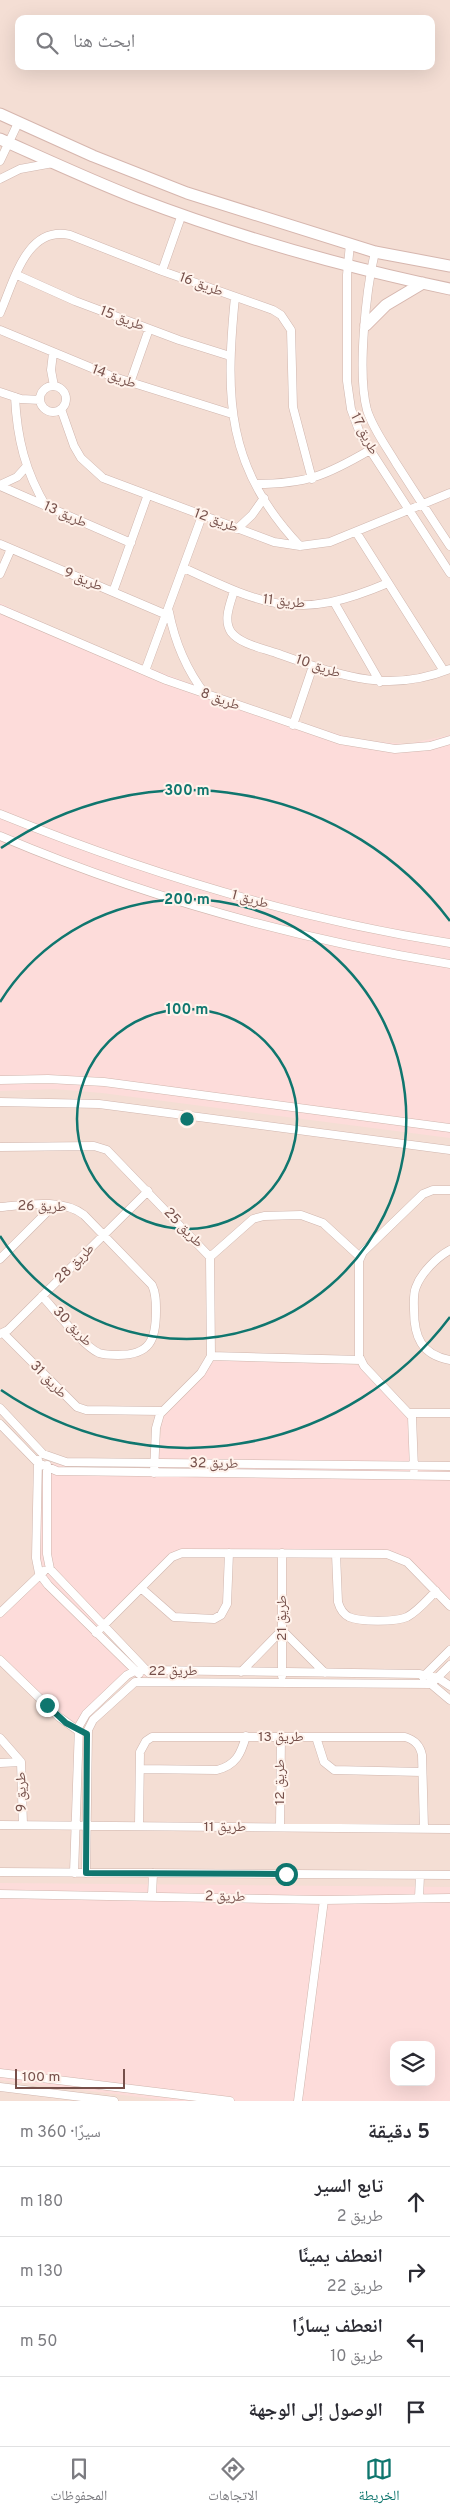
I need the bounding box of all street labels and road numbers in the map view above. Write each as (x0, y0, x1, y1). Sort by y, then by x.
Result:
street label: طريق 16 (177, 269, 225, 301)
street label: طريق 15 (98, 303, 146, 335)
street label: طريق 14 (90, 361, 138, 393)
street label: طريق 17 (346, 410, 382, 458)
street label: طريق 13 (41, 498, 89, 532)
street label: طريق 12 (192, 505, 240, 537)
street label: طريق 9 (61, 564, 105, 596)
street label: طريق 11 (262, 591, 306, 613)
street label: طريق 10 (293, 651, 343, 683)
street label: طريق 8 (198, 685, 242, 715)
street label: طريق 1 (230, 887, 270, 913)
street label: طريق 26 (17, 1198, 67, 1216)
street label: طريق 25 (160, 1204, 206, 1252)
street label: طريق 28 (52, 1241, 98, 1287)
street label: طريق 30 (49, 1303, 95, 1351)
street label: طريق 31 (26, 1358, 70, 1402)
street label: طريق 32 (190, 1455, 238, 1473)
street label: طريق 21 (274, 1595, 291, 1641)
street label: طريق 22 (148, 1663, 198, 1680)
street label: طريق 13 (258, 1729, 304, 1746)
street label: طريق 12 (272, 1759, 289, 1805)
street label: طريق 9 (13, 1772, 31, 1812)
street label: طريق 11 (204, 1819, 246, 1836)
street label: طريق 2 (205, 1888, 245, 1906)

